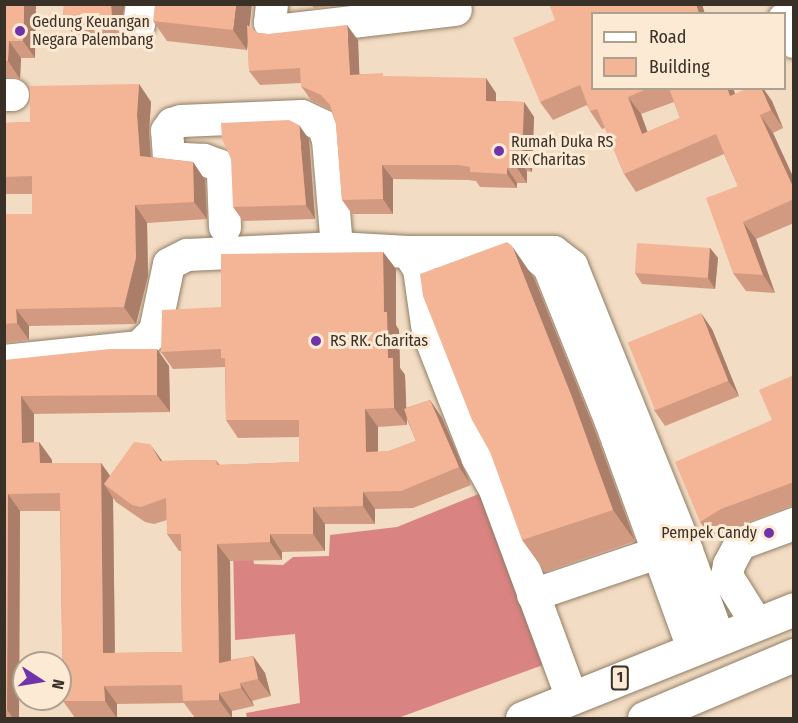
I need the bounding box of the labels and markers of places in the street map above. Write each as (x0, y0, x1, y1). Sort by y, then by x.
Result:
place label: Gedung Keuangan Negara Palembang (32, 12, 153, 50)
marker: Gedung Keuangan Negara Palembang (13, 24, 27, 38)
place label: Rumah Duka RS RK Charitas (511, 132, 613, 170)
marker: Rumah Duka RS RK Charitas (492, 144, 506, 158)
place label: RS RK. Charitas (330, 331, 428, 351)
marker: RS RK. Charitas (307, 332, 325, 350)
place label: Pempek Candy (661, 523, 757, 543)
marker: Pempek Candy (762, 526, 776, 540)

